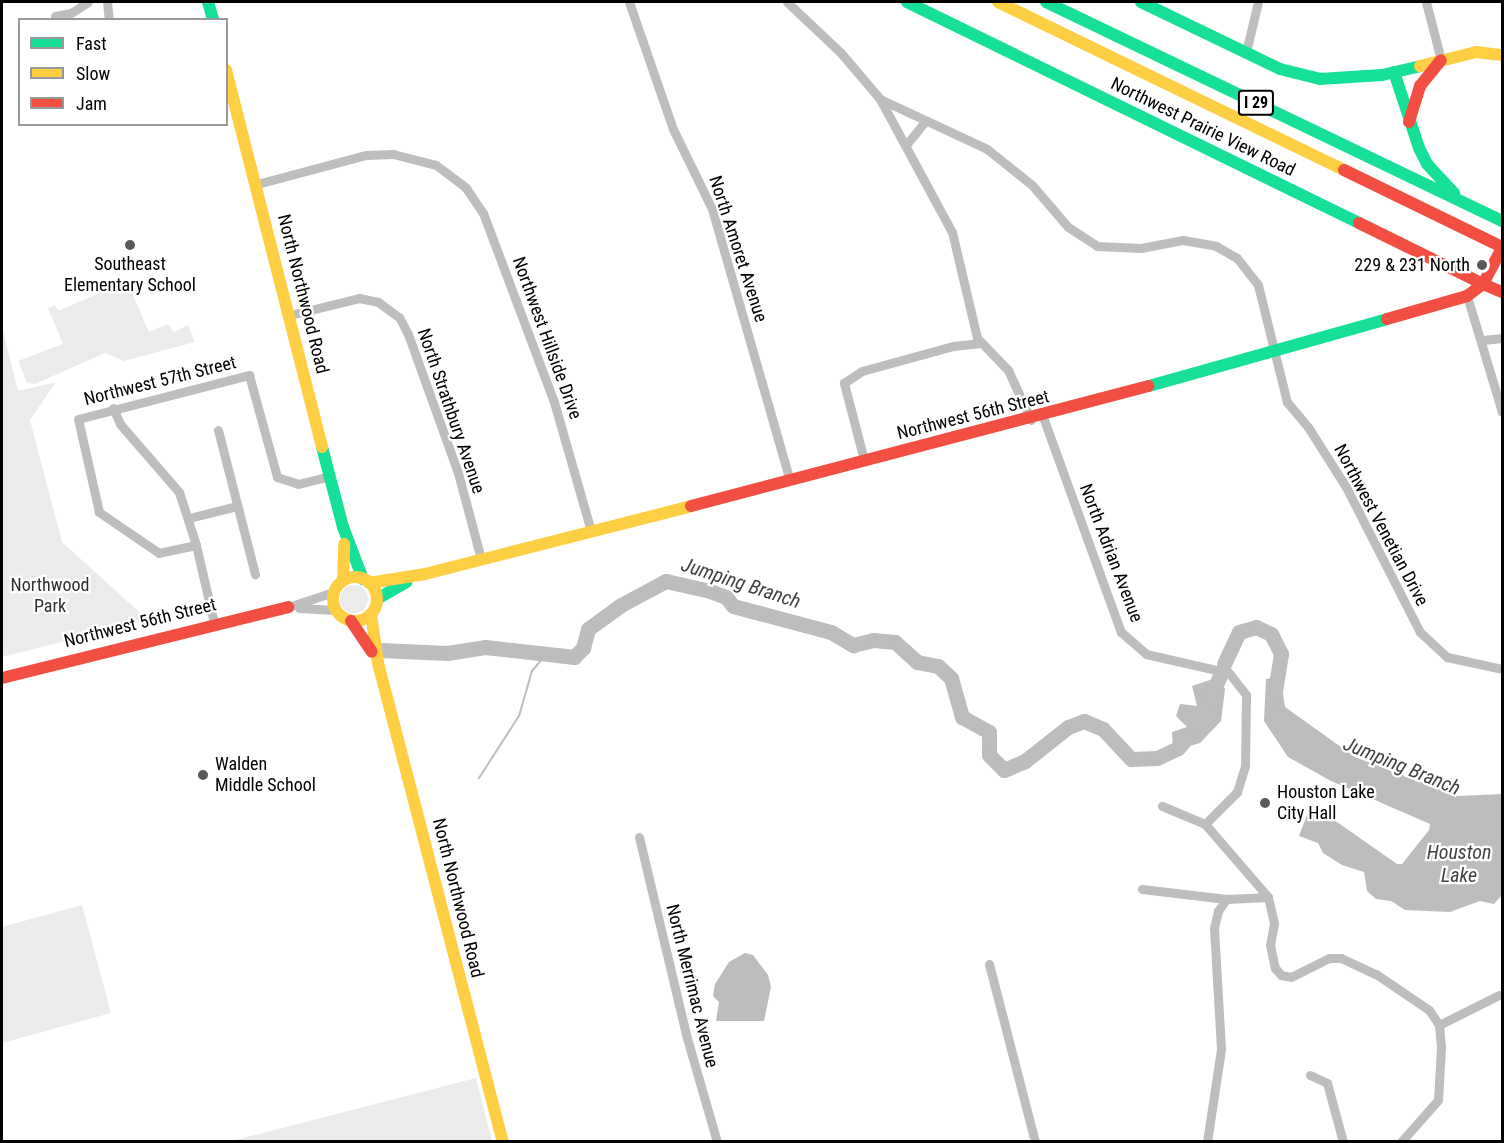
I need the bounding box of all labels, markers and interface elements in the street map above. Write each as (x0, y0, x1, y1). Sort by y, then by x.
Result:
legend (18, 18, 228, 126)
text: Fast (76, 33, 107, 54)
text: Slow (76, 63, 110, 84)
street label: Northwest Prairie View Road (1107, 73, 1299, 181)
road number: I 29 (1236, 90, 1276, 116)
text: Jam (76, 93, 107, 114)
street label: North Amoret Avenue (704, 173, 772, 325)
street label: North Northwood Road (273, 212, 333, 376)
marker: Southeast Elementary School (123, 238, 137, 252)
place label: Southeast Elementary School (64, 254, 196, 296)
street label: Northwest Hillside Drive (508, 254, 586, 422)
place label: 229 & 231 North (1354, 254, 1470, 276)
marker: 229 & 231 North (1475, 258, 1489, 272)
street label: North Strathbury Avenue (413, 326, 489, 496)
street label: Northwest 57th Street (82, 352, 238, 410)
street label: Northwest 56th Street (895, 386, 1051, 444)
street label: Northwest Venetian Drive (1329, 440, 1433, 610)
street label: North Adrian Avenue (1075, 481, 1147, 625)
water label: Jumping Branch (678, 552, 804, 614)
park label: Northwood Park (11, 575, 89, 618)
street label: Northwest 56th Street (62, 594, 218, 652)
water label: Jumping Branch (1340, 732, 1464, 800)
place label: Walden Middle School (215, 754, 316, 796)
marker: Walden Middle School (196, 768, 210, 782)
place label: Houston Lake City Hall (1277, 782, 1375, 824)
marker: Houston Lake City Hall (1258, 796, 1272, 810)
street label: North Northwood Road (428, 816, 488, 980)
water label: Houston Lake (1427, 840, 1491, 887)
street label: North Merrimac Avenue (661, 902, 723, 1070)

